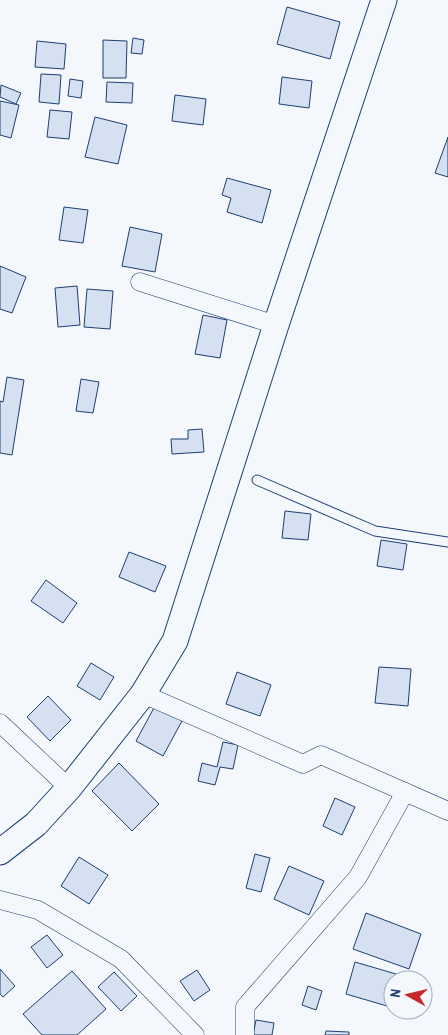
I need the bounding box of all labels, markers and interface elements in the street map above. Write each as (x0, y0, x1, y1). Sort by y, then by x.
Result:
north arrow (383, 970, 433, 1020)
text: N (386, 988, 405, 999)

